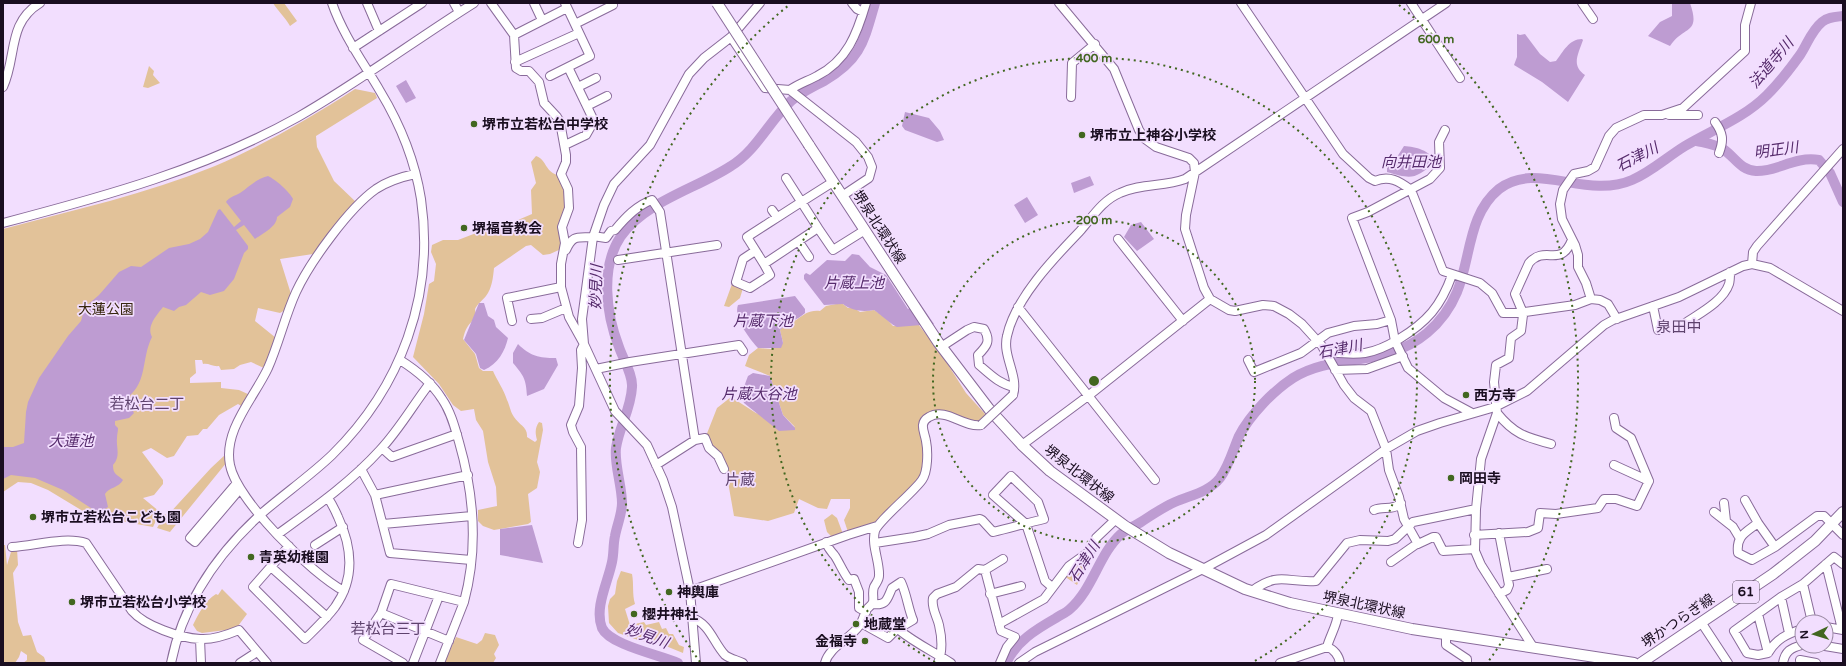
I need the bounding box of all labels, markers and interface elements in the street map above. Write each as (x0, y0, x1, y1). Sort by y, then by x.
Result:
text: 600 m (1418, 32, 1454, 46)
water label: 法道寺川 (1745, 33, 1798, 92)
text: 400 m (1076, 51, 1112, 65)
place label: 堺市立若松台中学校 (482, 116, 608, 133)
marker: 堺市立若松台中学校 (469, 119, 479, 129)
place label: 堺市立上神谷小学校 (1090, 127, 1216, 144)
marker: 堺市立上神谷小学校 (1077, 130, 1087, 140)
water label: 石津川 (1613, 138, 1663, 175)
water label: 明正川 (1752, 138, 1802, 162)
water label: 向井田池 (1381, 153, 1443, 171)
street label: 堺泉北環状線 (849, 187, 909, 267)
text: 200 m (1076, 213, 1112, 227)
place label: 堺福音教会 (472, 220, 542, 237)
marker: 堺福音教会 (459, 223, 469, 233)
water label: 妙見川 (586, 262, 606, 310)
water label: 片蔵上池 (824, 274, 886, 292)
park label: 大蓮公園 (78, 301, 134, 318)
water label: 片蔵下池 (733, 312, 795, 330)
district label: 泉田中 (1656, 318, 1702, 336)
water label: 石津川 (1316, 335, 1366, 362)
centre of rings (1087, 374, 1101, 388)
water label: 片蔵大谷池 (721, 385, 798, 403)
place label: 西方寺 (1474, 387, 1516, 404)
marker: 西方寺 (1461, 390, 1471, 400)
district label: 若松台二丁 (109, 395, 185, 413)
water label: 大蓮池 (48, 432, 95, 450)
street label: 堺泉北環状線 (1041, 441, 1117, 507)
place label: 岡田寺 (1459, 470, 1501, 487)
district label: 片蔵 (725, 471, 755, 489)
marker: 岡田寺 (1446, 473, 1456, 483)
place label: 堺市立若松台こども園 (41, 509, 181, 526)
marker: 堺市立若松台こども園 (28, 512, 38, 522)
water label: 石津川 (1064, 536, 1105, 586)
place label: 青英幼稚園 (259, 549, 329, 566)
marker: 青英幼稚園 (246, 552, 256, 562)
road number: 61 (1733, 581, 1759, 603)
place label: 神輿庫 (677, 584, 719, 601)
marker: 神輿庫 (664, 587, 674, 597)
street label: 堺泉北環状線 (1321, 588, 1407, 622)
street label: 堺かつらぎ線 (1638, 590, 1718, 652)
place label: 堺市立若松台小学校 (80, 594, 206, 611)
marker: 堺市立若松台小学校 (67, 597, 77, 607)
place label: 櫻井神社 (642, 606, 698, 623)
marker: 櫻井神社 (629, 609, 639, 619)
north arrow (1794, 614, 1834, 654)
place label: 地蔵堂 (864, 616, 906, 633)
marker: 地蔵堂 (851, 619, 861, 629)
district label: 若松台三丁 (350, 620, 426, 638)
water label: 妙見川 (623, 620, 673, 653)
text: N (1798, 630, 1811, 640)
place label: 金福寺 (815, 633, 857, 650)
marker: 金福寺 (860, 636, 870, 646)

